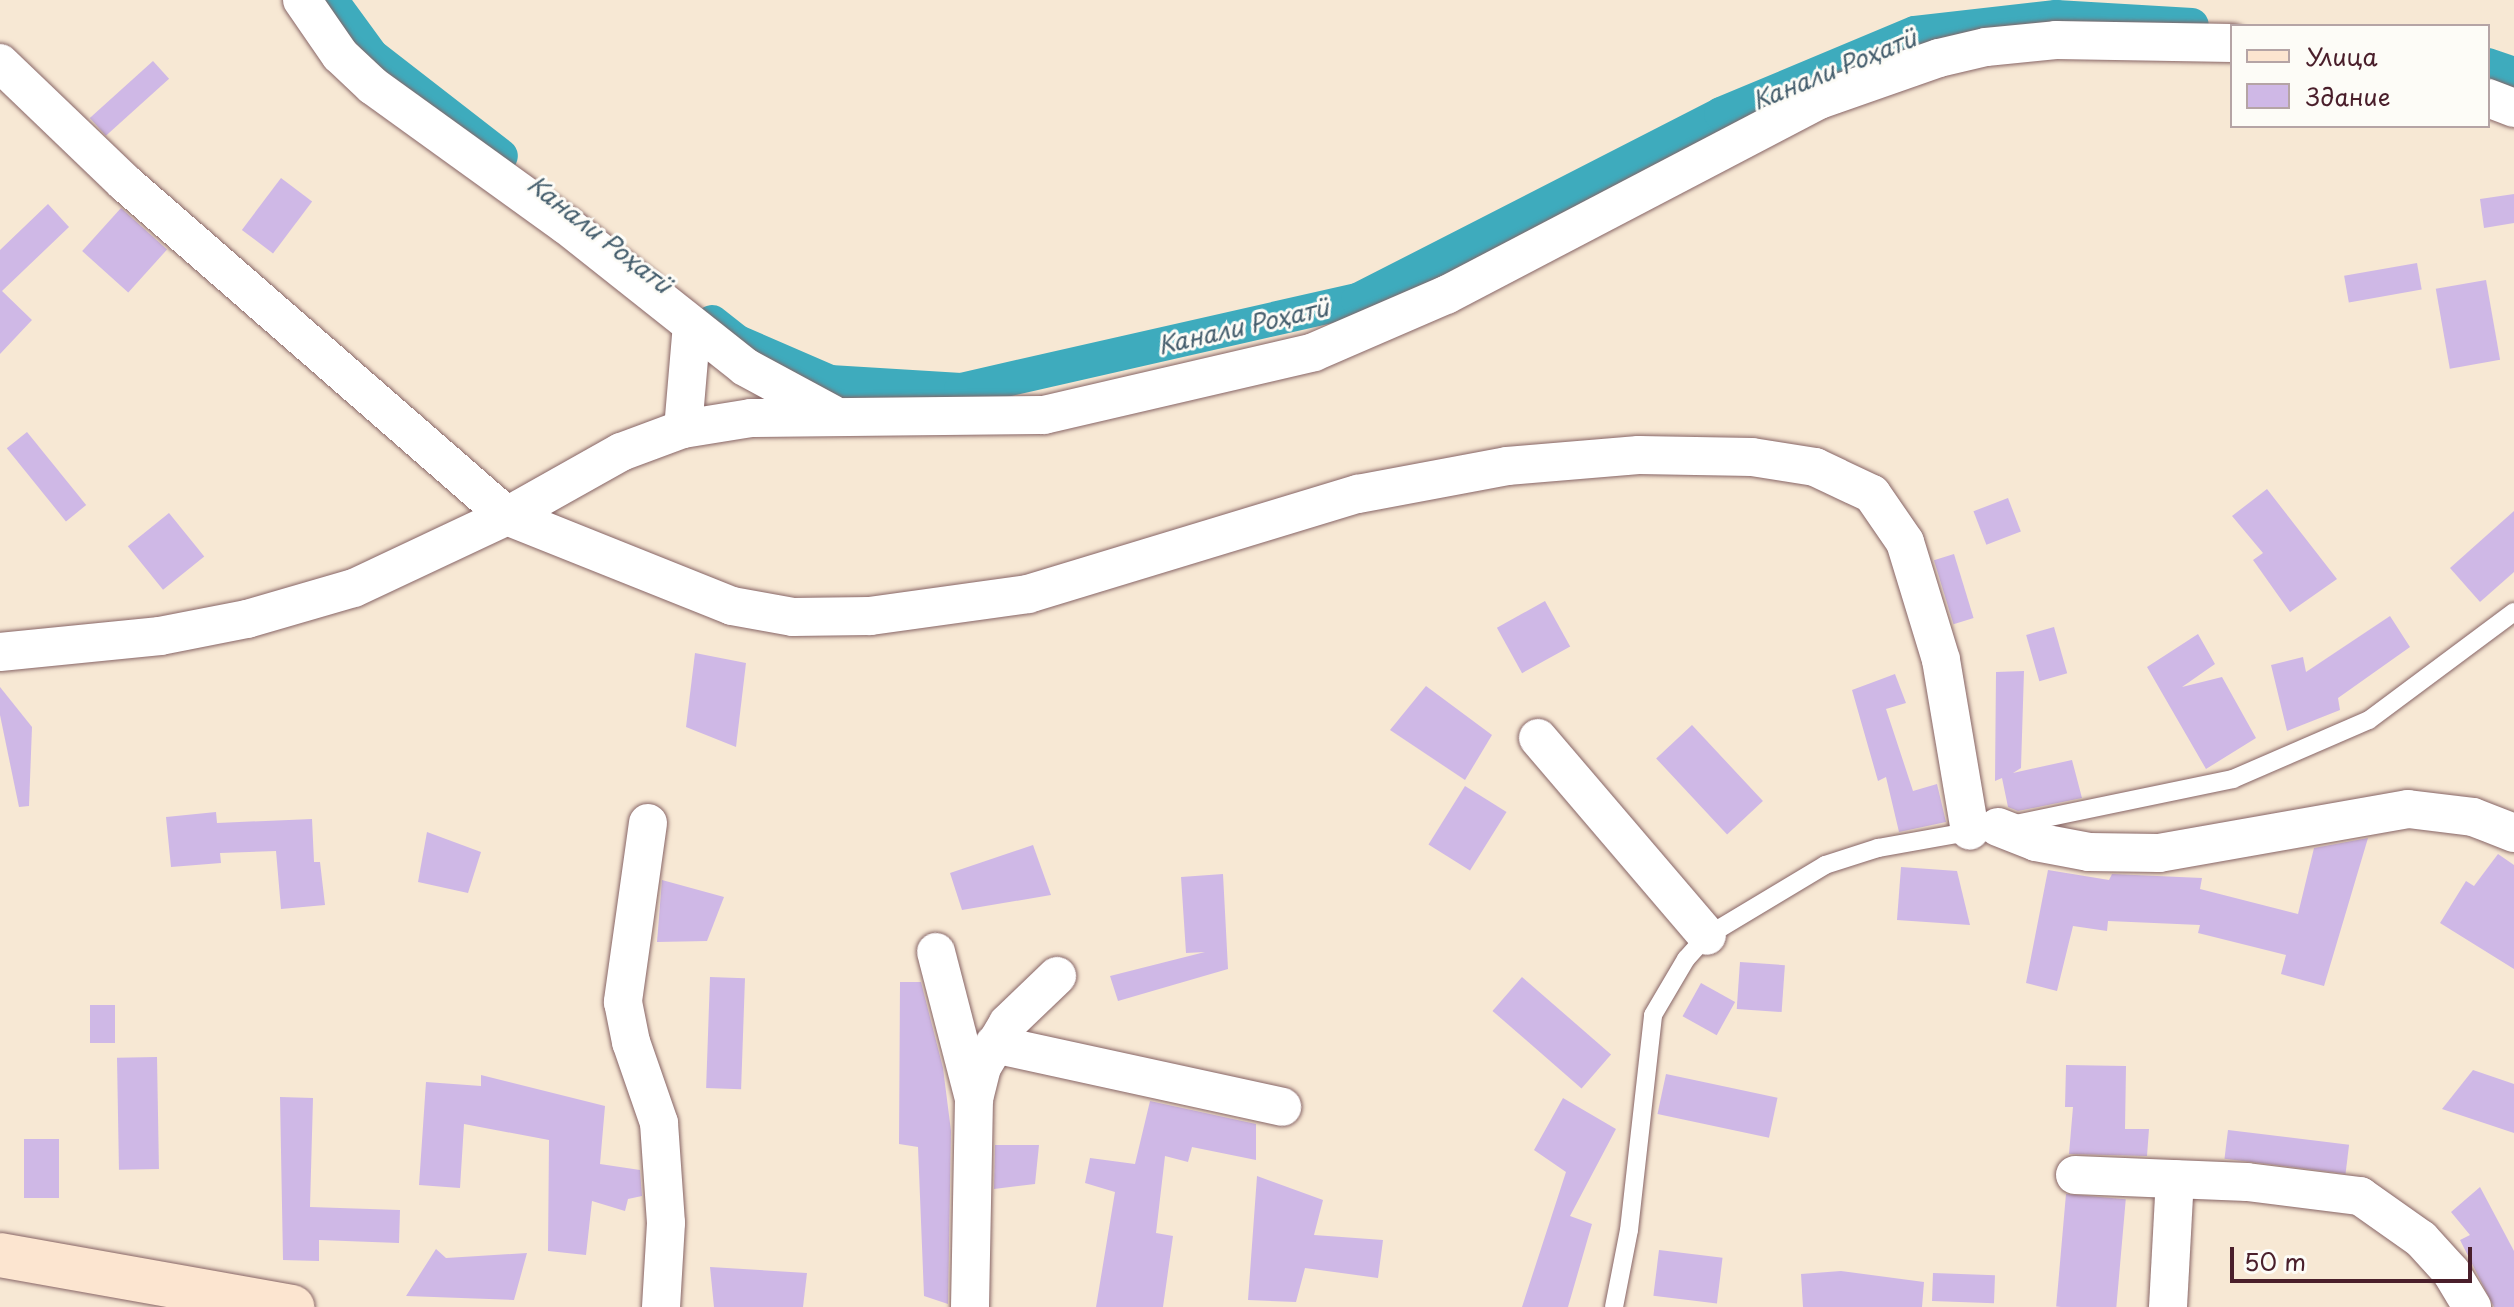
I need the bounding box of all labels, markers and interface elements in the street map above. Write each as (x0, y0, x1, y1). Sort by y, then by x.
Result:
water label: Канали Роҳатӣ (1747, 23, 1921, 115)
legend (2230, 24, 2490, 128)
text: Улица (2306, 38, 2378, 74)
text: Здание (2306, 78, 2391, 114)
water label: Канали Роҳатӣ (522, 169, 678, 299)
water label: Канали Роҳатӣ (1154, 292, 1332, 360)
scale bar (2234, 1231, 2476, 1281)
text: 50 m (2244, 1243, 2306, 1279)

